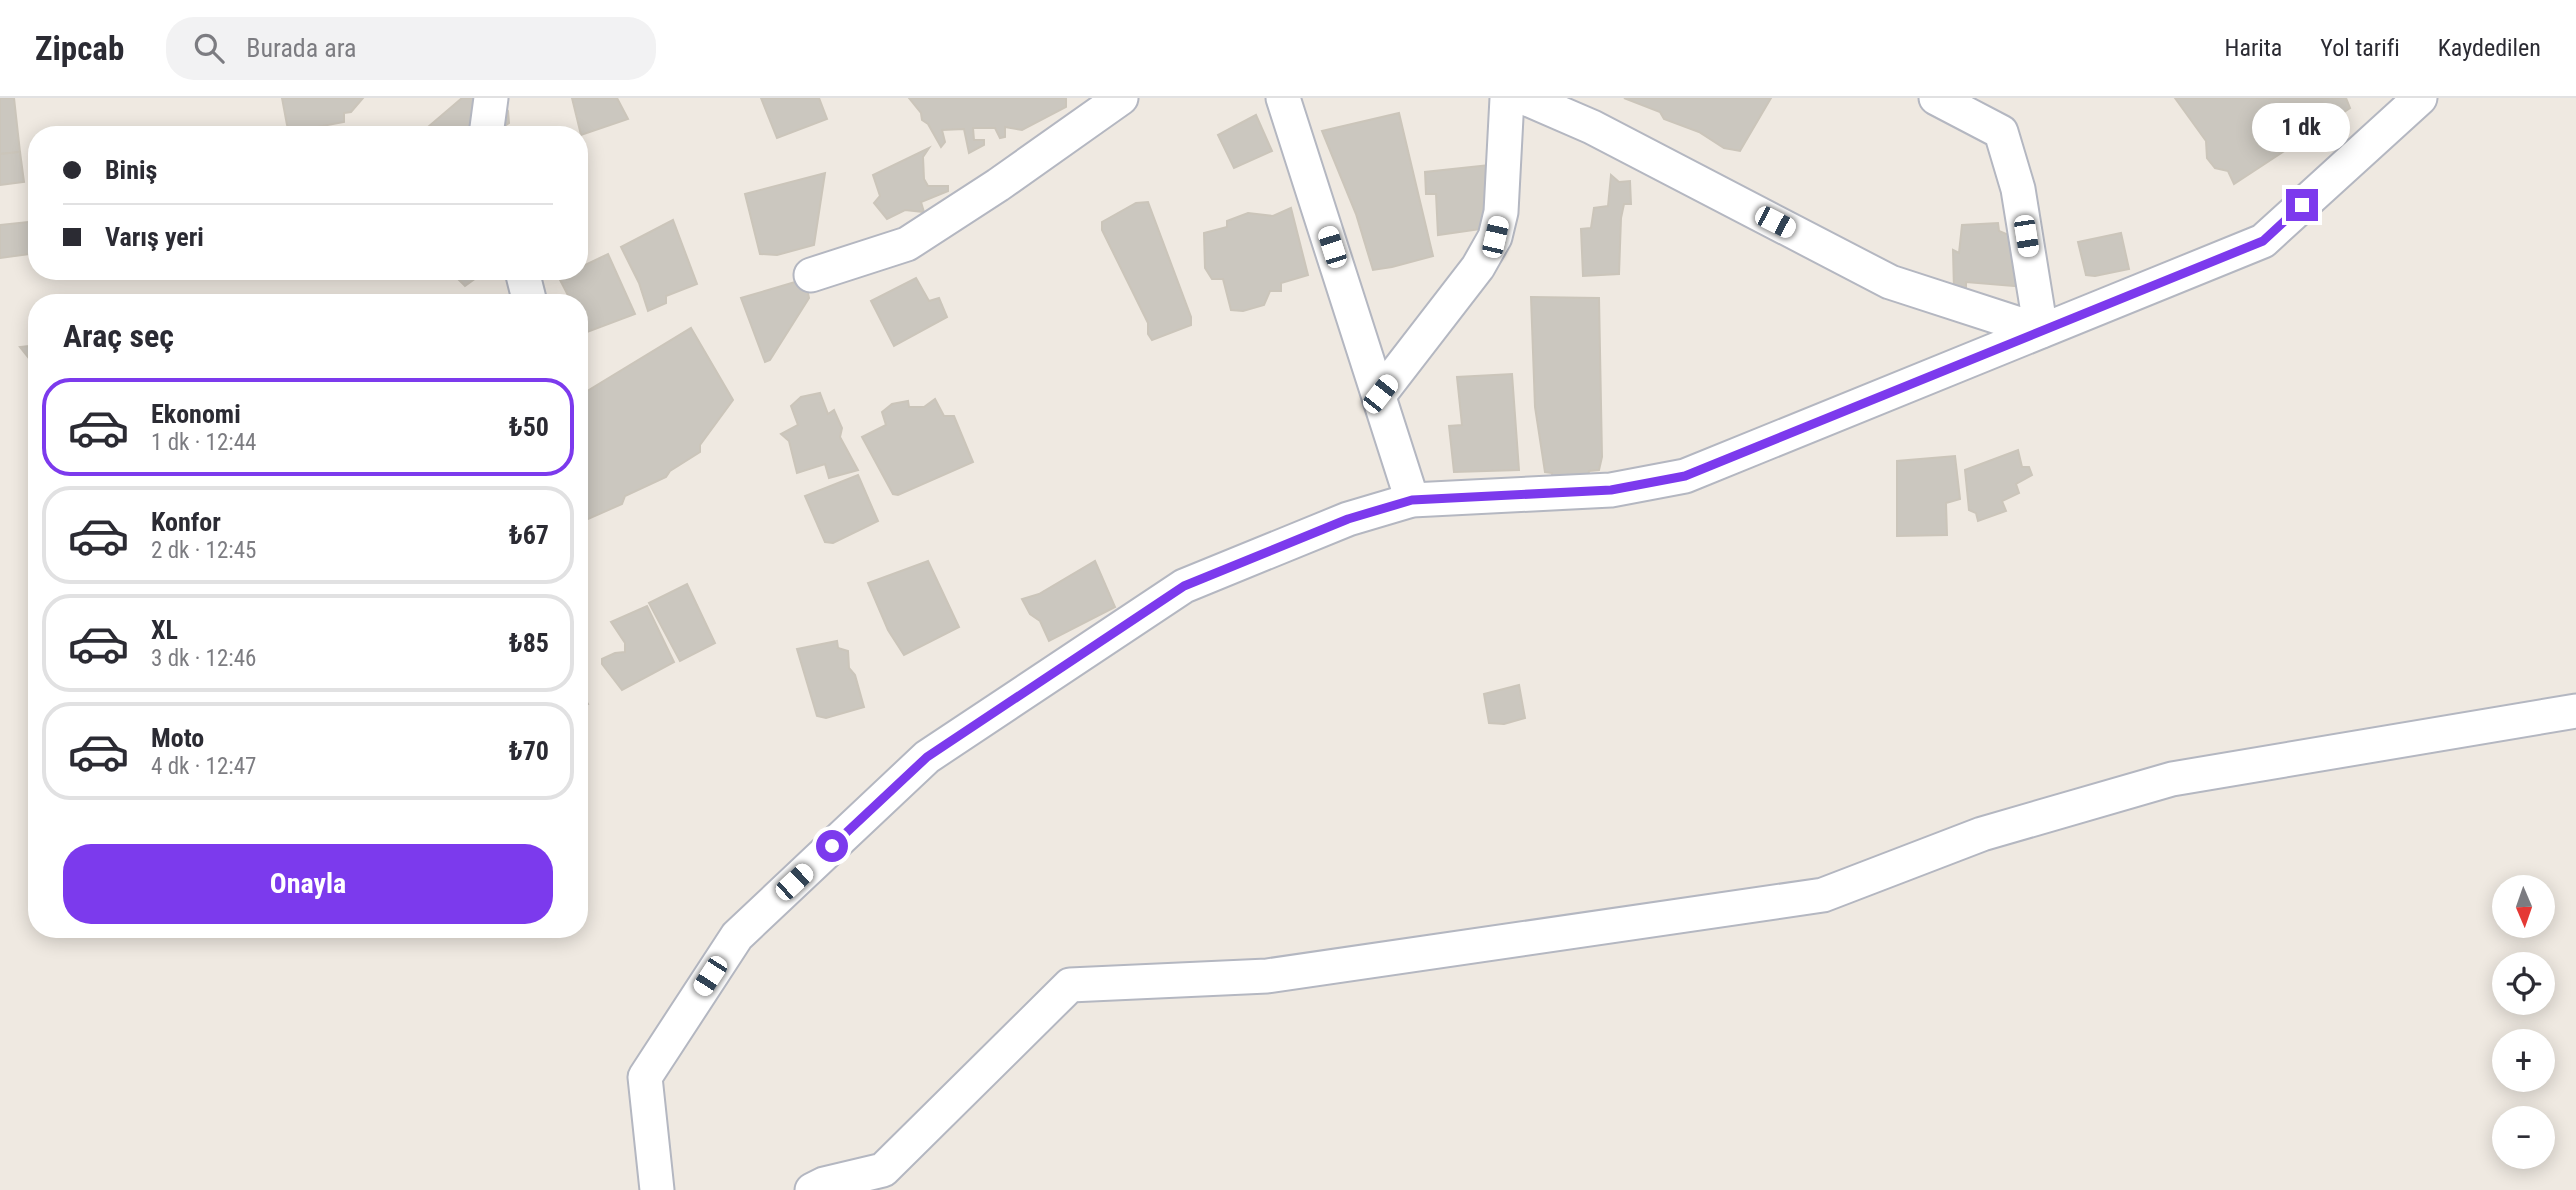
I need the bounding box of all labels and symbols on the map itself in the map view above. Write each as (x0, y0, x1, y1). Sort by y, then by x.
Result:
callout: 1 dk (2253, 104, 2351, 153)
route end (2286, 189, 2318, 221)
car (1752, 203, 1799, 241)
car (1481, 214, 1510, 260)
car (2013, 214, 2040, 258)
car (1316, 224, 1349, 270)
car (1359, 371, 1402, 417)
route start (816, 830, 848, 862)
car (772, 860, 817, 904)
north arrow (2492, 875, 2555, 938)
car (690, 953, 731, 999)

